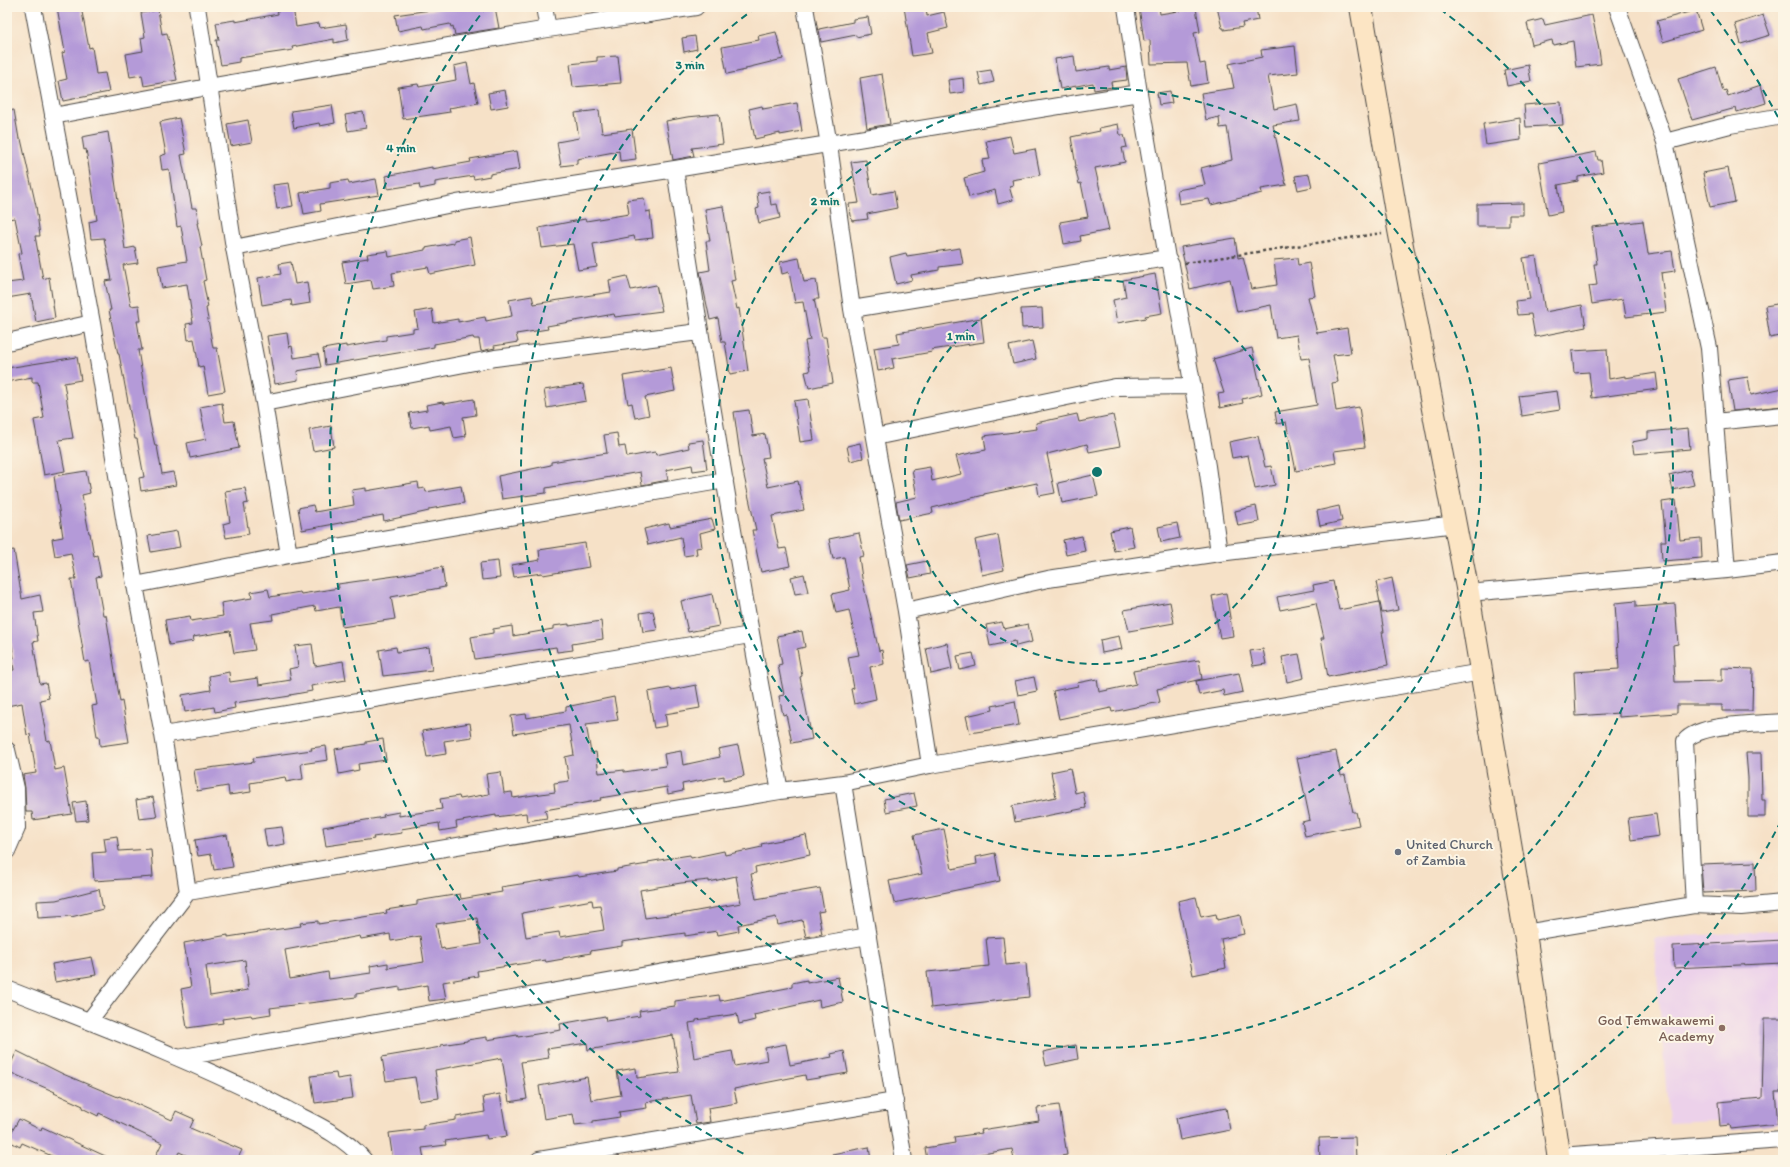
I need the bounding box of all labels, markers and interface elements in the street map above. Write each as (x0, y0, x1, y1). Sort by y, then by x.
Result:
text: 3 min (676, 58, 705, 72)
text: 4 min (386, 141, 416, 155)
text: 2 min (811, 194, 840, 208)
text: 1 min (947, 329, 976, 343)
centre of rings (1090, 465, 1104, 479)
place label: United Church of Zambia (1406, 836, 1494, 869)
marker: United Church of Zambia (1393, 847, 1403, 857)
place label: God Temwakawemi Academy (1598, 1012, 1714, 1045)
marker: God Temwakawemi Academy (1717, 1023, 1727, 1033)

